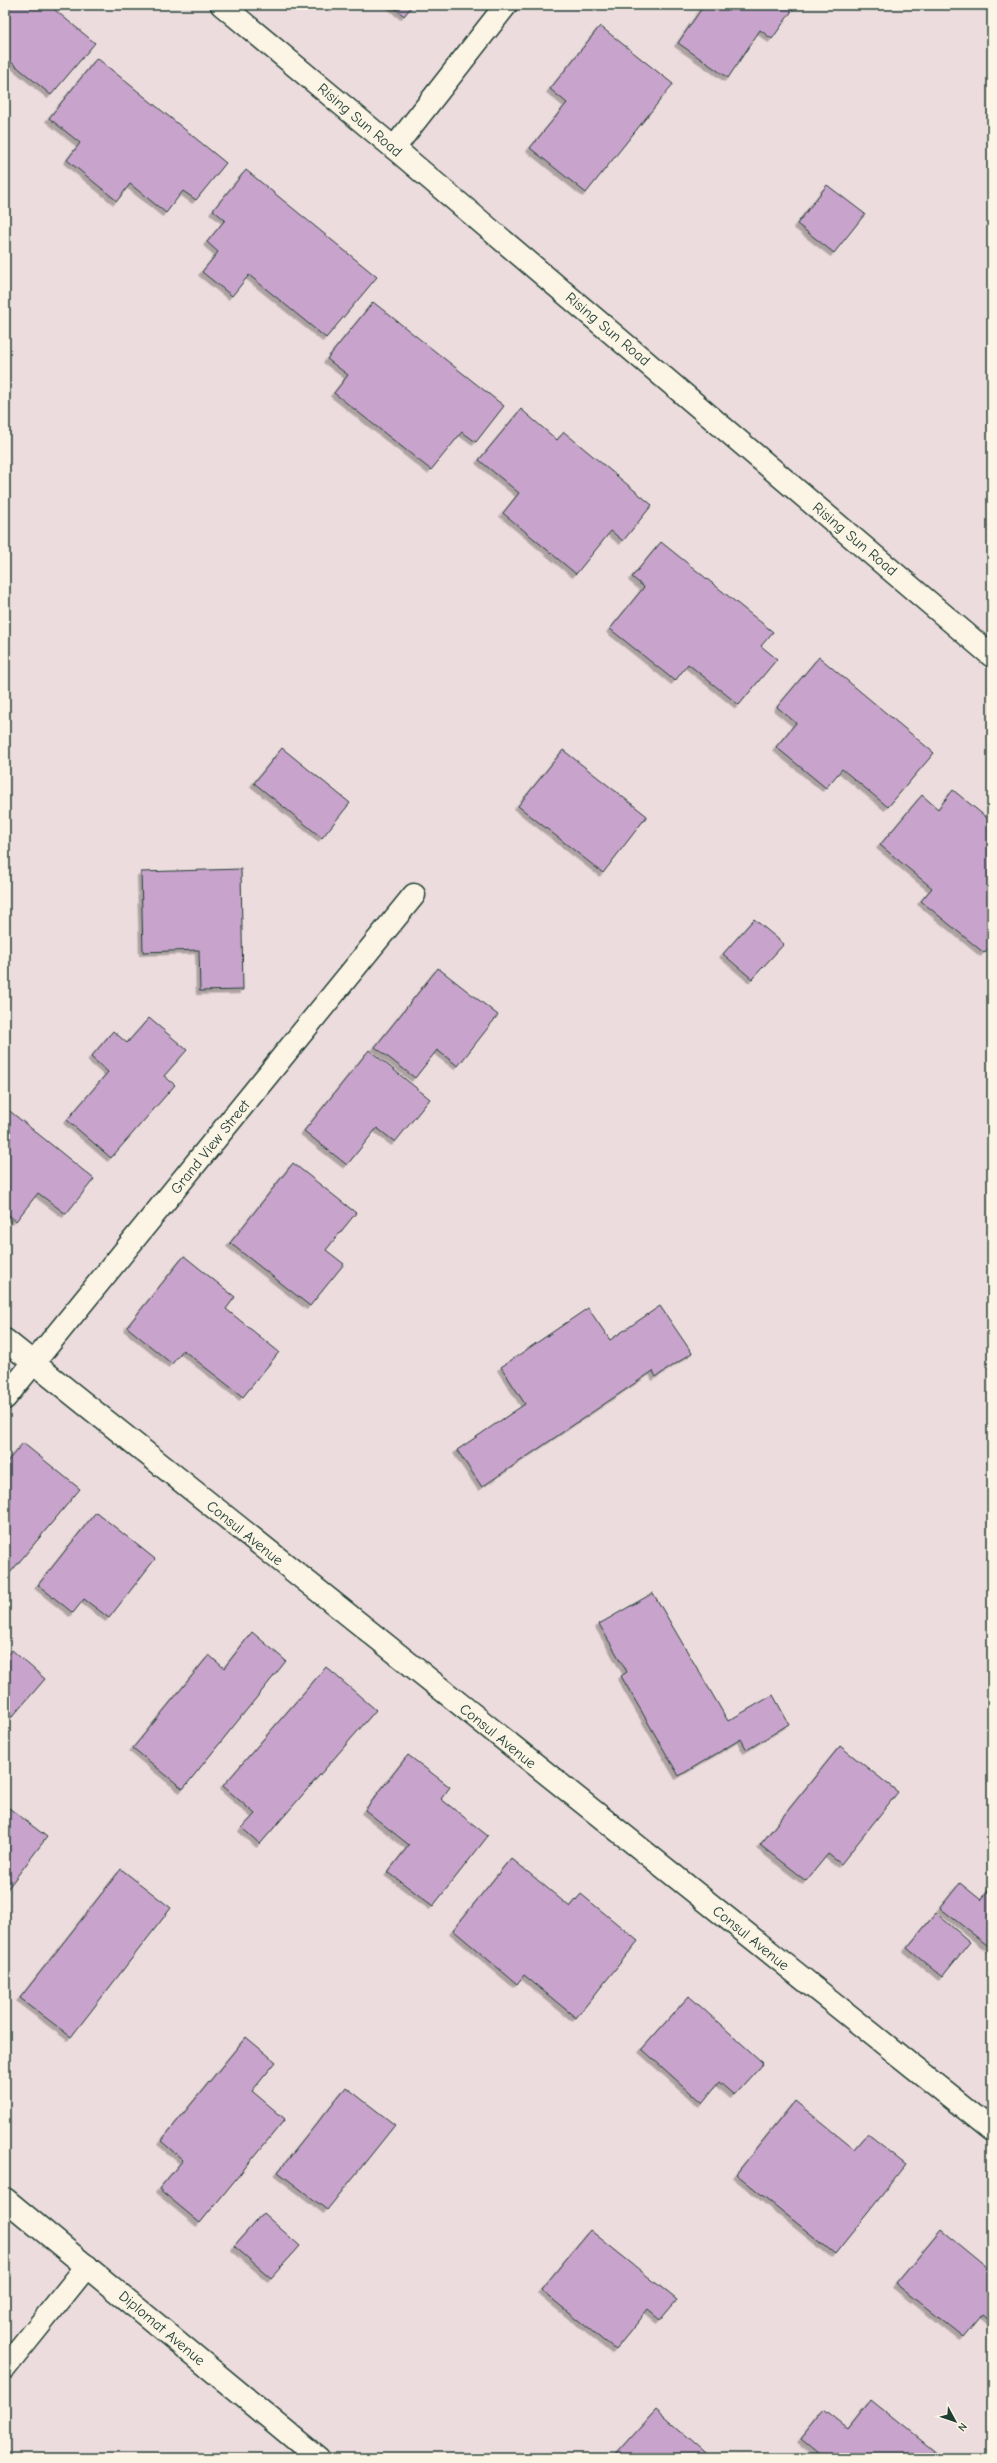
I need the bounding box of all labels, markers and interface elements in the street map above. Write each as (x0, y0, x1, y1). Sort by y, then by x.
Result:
street label: Rising Sun Road (314, 79, 406, 161)
street label: Rising Sun Road (562, 288, 654, 370)
street label: Rising Sun Road (809, 498, 901, 580)
street label: Grand View Street (167, 1096, 254, 1198)
street label: Consul Avenue (203, 1497, 287, 1570)
street label: Consul Avenue (456, 1700, 540, 1773)
street label: Consul Avenue (709, 1902, 793, 1975)
street label: Diplomat Avenue (115, 2287, 209, 2370)
north arrow (935, 2401, 975, 2441)
text: N (955, 2420, 970, 2434)

